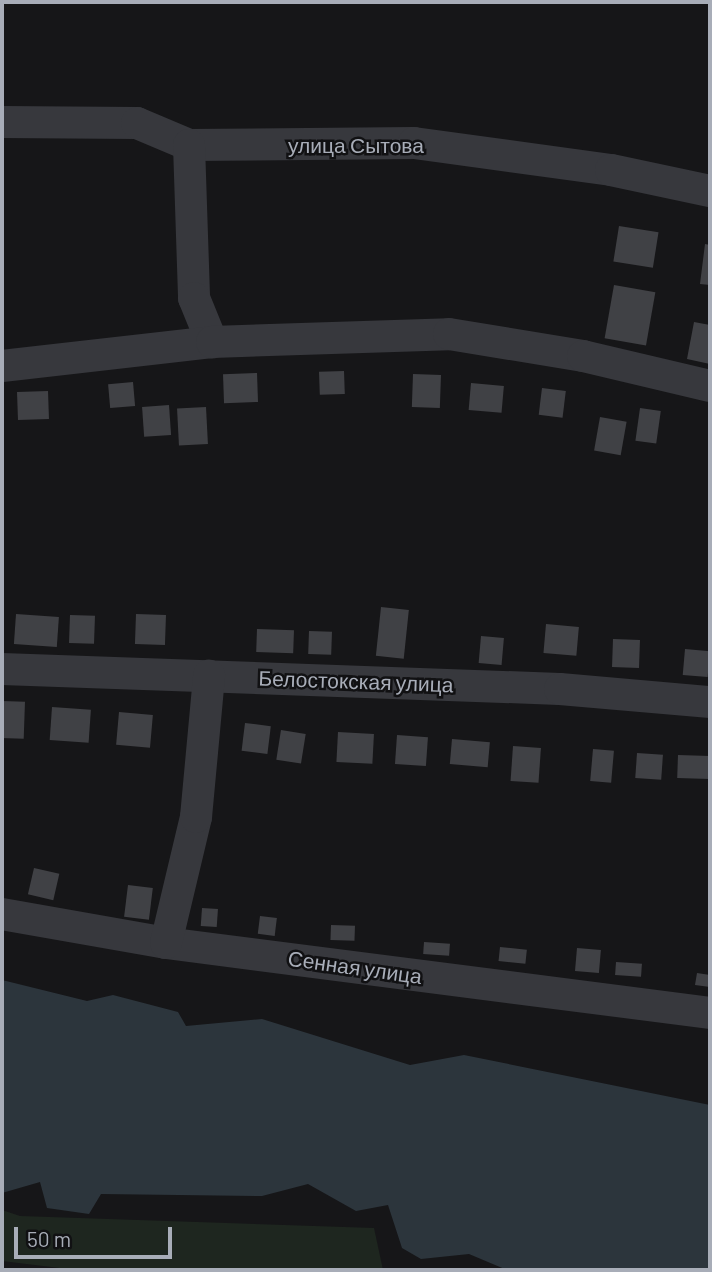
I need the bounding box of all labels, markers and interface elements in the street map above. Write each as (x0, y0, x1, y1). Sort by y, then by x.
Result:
street label: улица Сытова (288, 132, 424, 158)
street label: Белостокская улица (258, 665, 454, 697)
street label: Сенная улица (286, 945, 424, 989)
scale bar (18, 1212, 175, 1256)
text: 50 m (27, 1226, 71, 1251)

